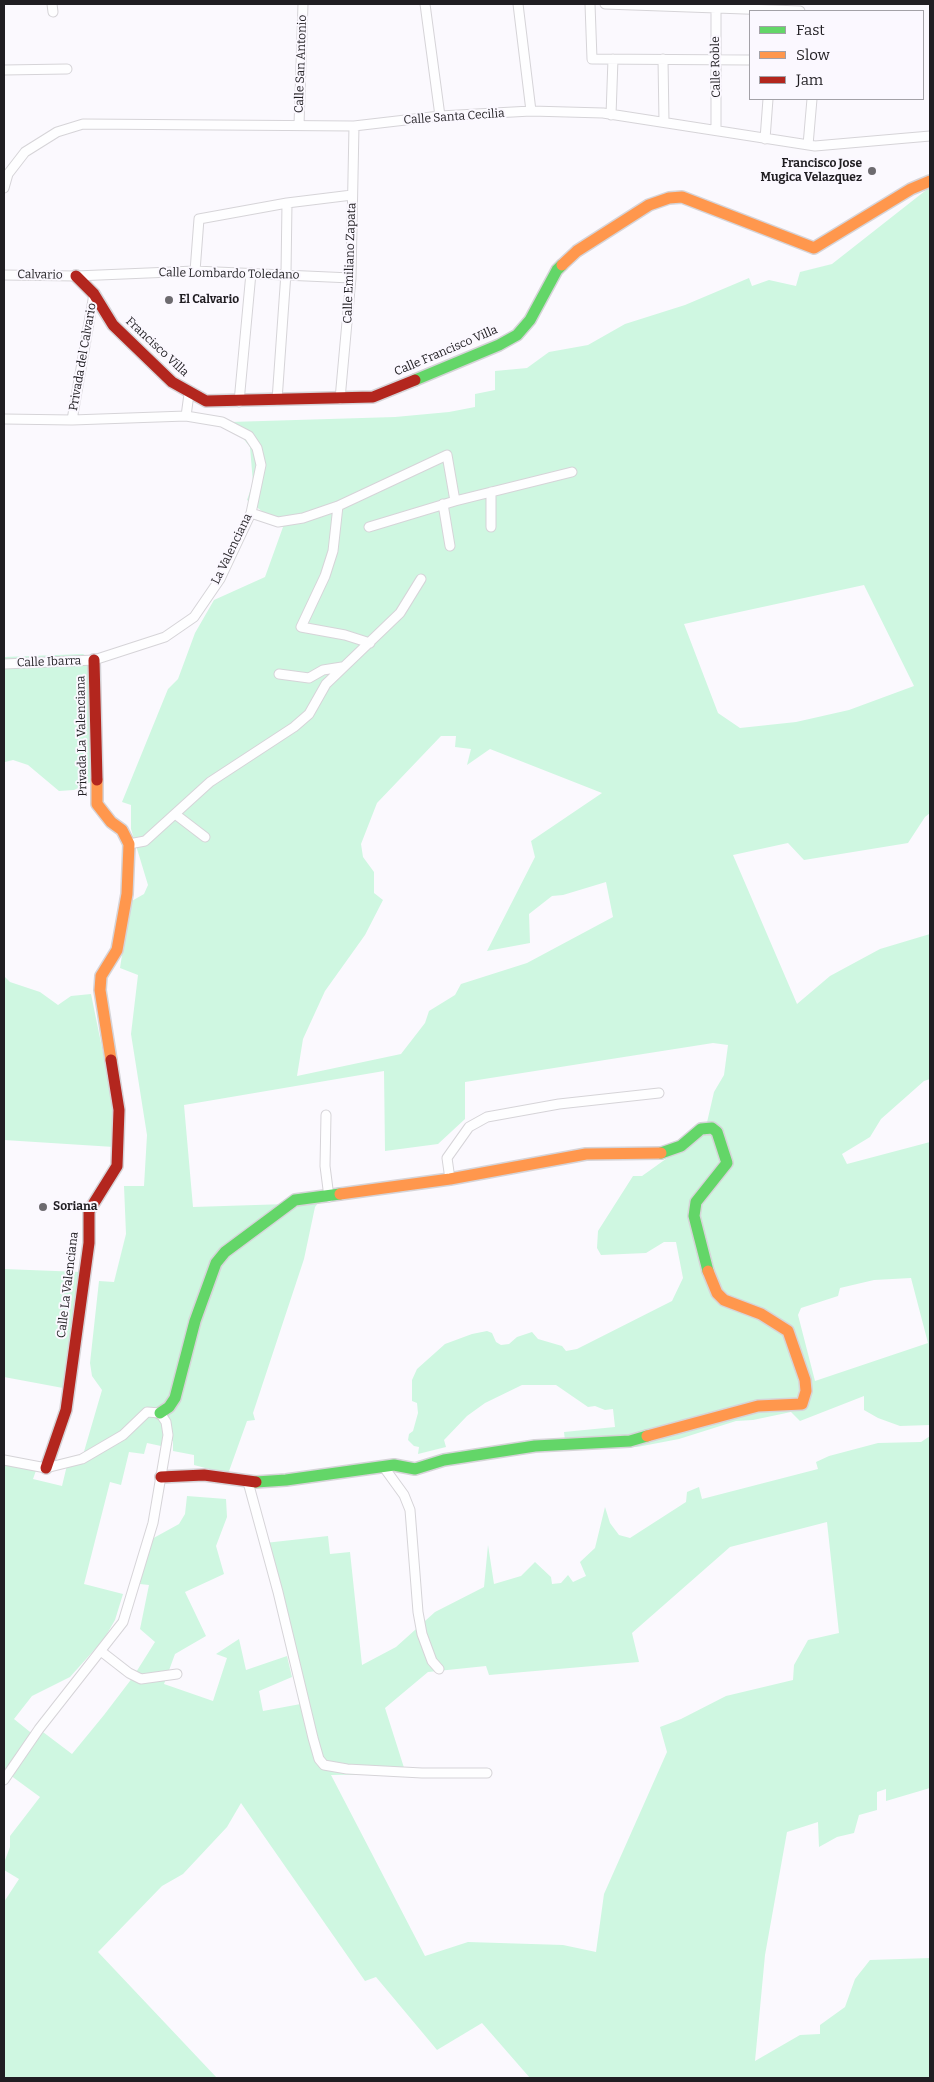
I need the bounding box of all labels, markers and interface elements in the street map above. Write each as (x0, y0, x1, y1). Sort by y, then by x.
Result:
legend (749, 10, 924, 100)
street label: Calle San Antonio (292, 15, 310, 113)
text: Fast (796, 21, 825, 39)
street label: Calle Roble (708, 36, 724, 98)
text: Slow (796, 46, 830, 64)
text: Jam (796, 71, 823, 89)
street label: Calle Santa Cecilia (403, 106, 505, 128)
place label: Francisco Jose Mugica Velazquez (760, 157, 862, 185)
marker: Francisco Jose Mugica Velazquez (866, 165, 878, 177)
street label: Calle Emiliano Zapata (341, 202, 359, 324)
street label: Calle Lombardo Toledano (158, 266, 300, 282)
street label: Calvario (17, 267, 63, 283)
place label: El Calvario (179, 293, 239, 307)
marker: El Calvario (163, 294, 175, 306)
street label: Privada del Calvario (66, 302, 100, 412)
street label: Francisco Villa (123, 314, 191, 380)
street label: Calle Francisco Villa (392, 323, 500, 379)
street label: La Valenciana (209, 511, 255, 587)
street label: Calle Ibarra (17, 654, 81, 670)
street label: Privada La Valenciana (74, 675, 90, 797)
place label: Soriana (53, 1200, 98, 1214)
marker: Soriana (37, 1201, 49, 1213)
street label: Calle La Valenciana (54, 1231, 82, 1339)

